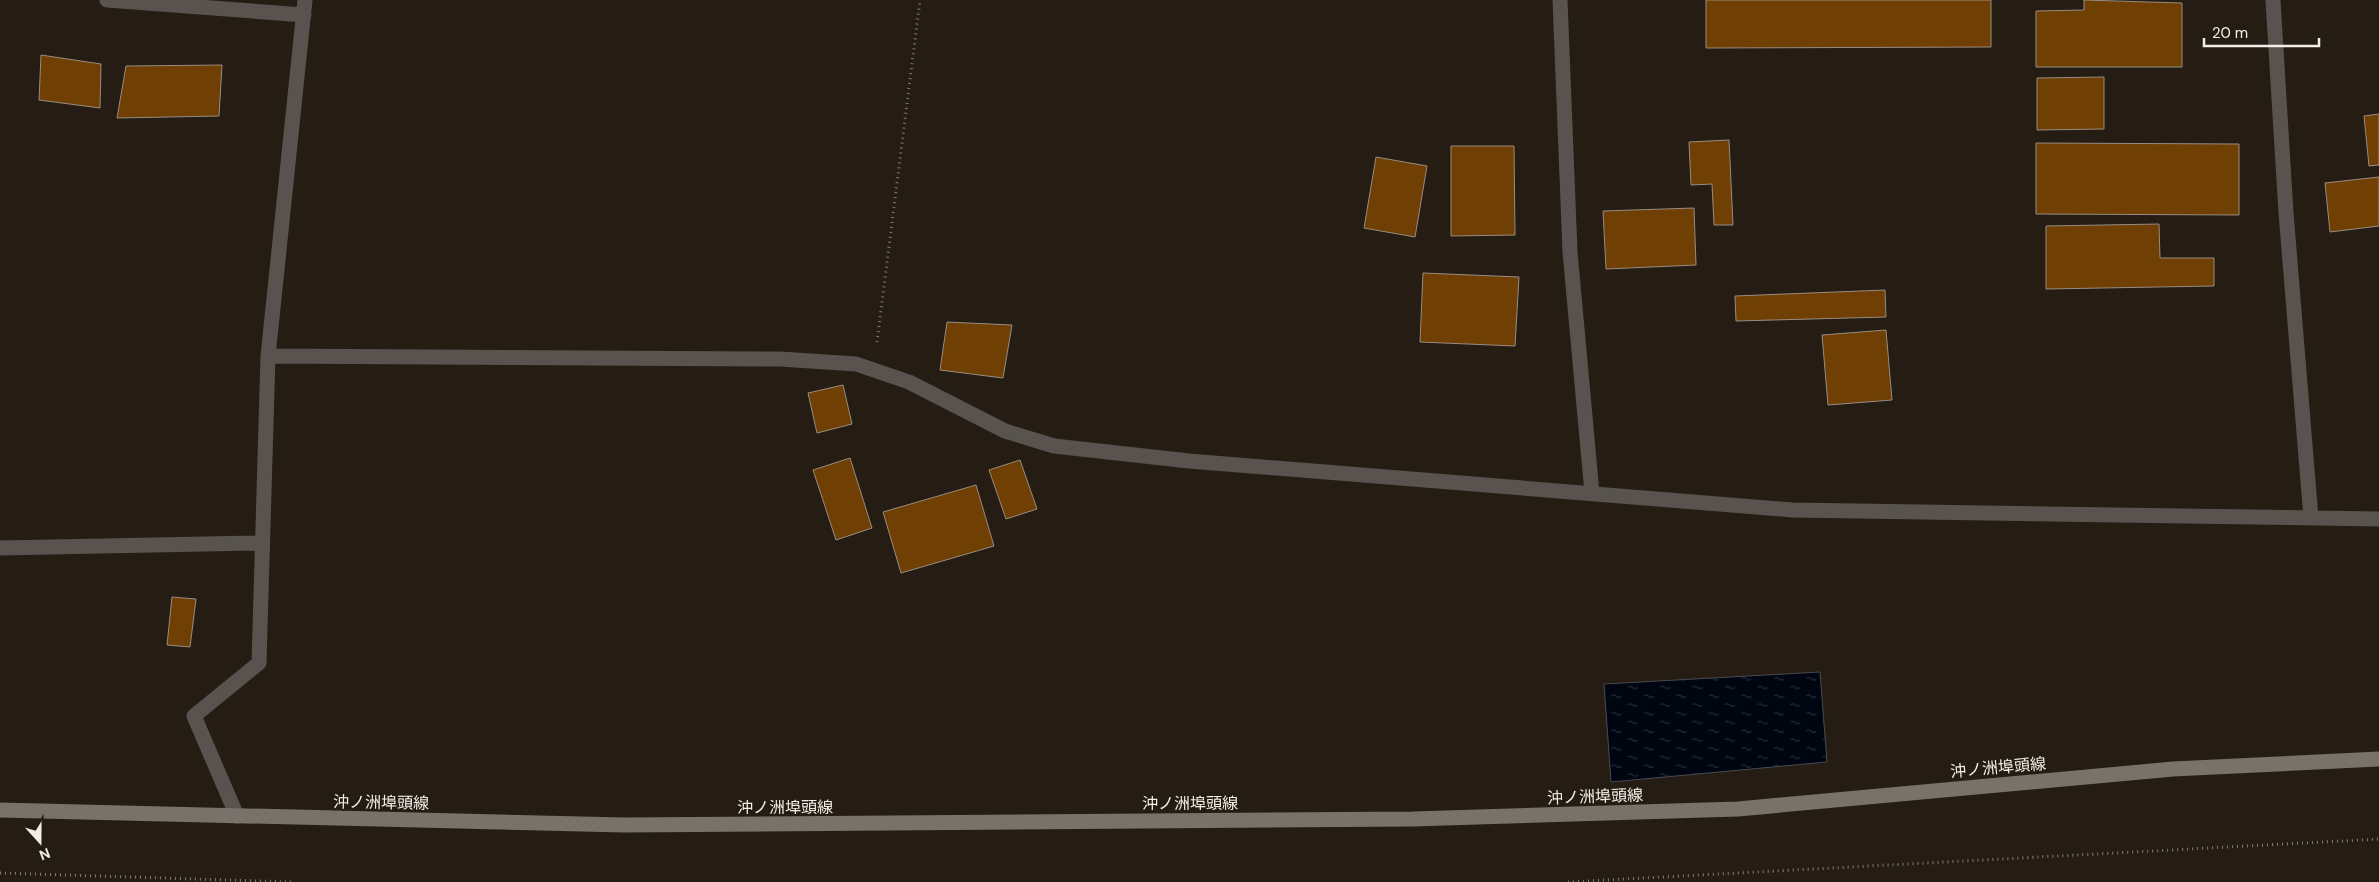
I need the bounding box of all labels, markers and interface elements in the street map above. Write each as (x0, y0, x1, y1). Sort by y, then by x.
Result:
scale bar (2204, 15, 2319, 47)
text: 20 m (2212, 23, 2248, 43)
street label: 沖ノ洲埠頭線 (1949, 753, 2047, 782)
street label: 沖ノ洲埠頭線 (1547, 784, 1643, 809)
street label: 沖ノ洲埠頭線 (333, 791, 429, 814)
street label: 沖ノ洲埠頭線 (1142, 793, 1238, 814)
street label: 沖ノ洲埠頭線 (737, 797, 833, 818)
north arrow (15, 817, 65, 867)
text: N (37, 844, 53, 864)

